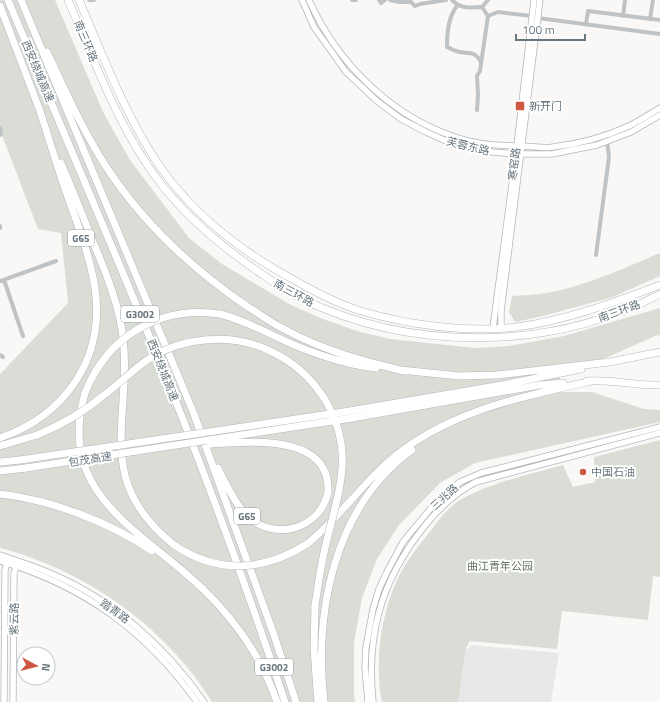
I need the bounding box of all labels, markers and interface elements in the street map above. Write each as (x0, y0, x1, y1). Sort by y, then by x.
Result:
scale bar (516, 16, 585, 42)
street label: 南三环路 (70, 18, 102, 64)
text: 100 m (522, 20, 555, 39)
street label: 西安绕城高速 (18, 37, 58, 105)
place label: 新开门 (529, 98, 562, 114)
marker: 新开门 (514, 100, 526, 112)
street label: 芙蓉东路 (445, 133, 491, 159)
street label: 寒窑路 (504, 147, 524, 181)
road number: G65 (68, 230, 94, 246)
street label: 南三环路 (271, 275, 317, 311)
street label: 南三环路 (596, 296, 642, 326)
road number: G3002 (121, 306, 159, 322)
street label: 西安绕城高速 (143, 336, 183, 404)
street label: 包茂高速 (67, 448, 113, 470)
place label: 中国石油 (591, 464, 635, 480)
marker: 中国石油 (578, 467, 588, 477)
street label: 三兆路 (426, 480, 462, 514)
road number: G65 (234, 508, 260, 524)
park label: 曲江青年公园 (467, 558, 533, 574)
street label: 踏青路 (97, 595, 133, 627)
street label: 紫云路 (6, 602, 22, 636)
north arrow (16, 646, 56, 686)
road number: G3002 (255, 659, 293, 675)
text: N (38, 662, 54, 672)

